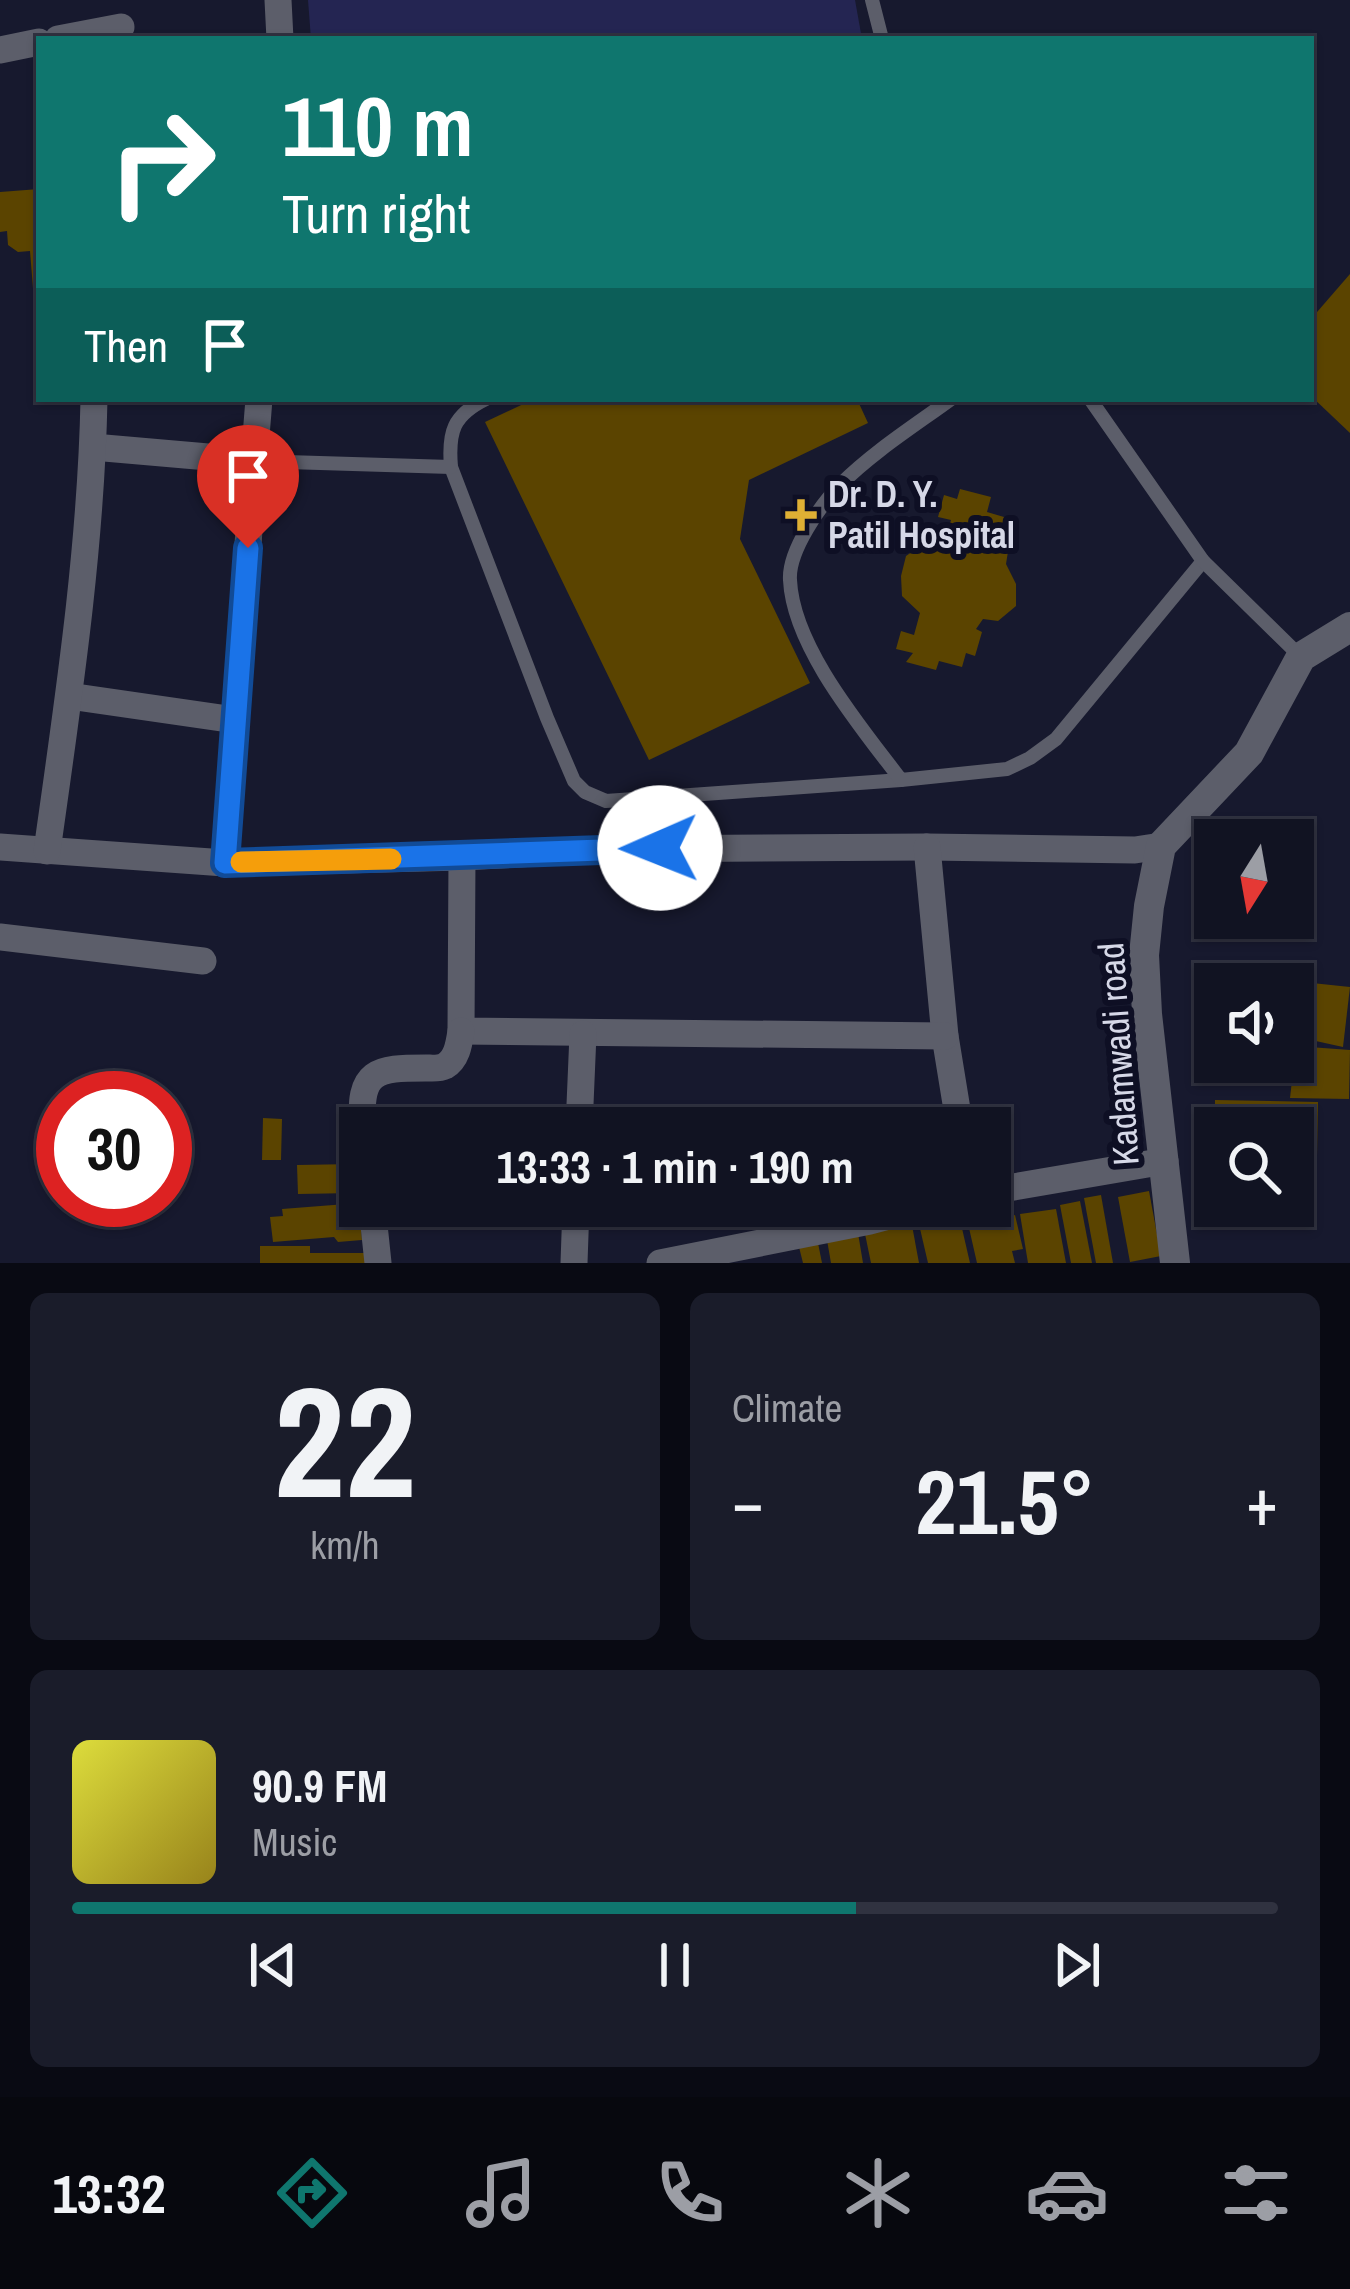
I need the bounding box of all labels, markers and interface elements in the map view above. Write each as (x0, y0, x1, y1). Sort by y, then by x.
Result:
text: 110 m (282, 69, 474, 182)
icon: right (84, 84, 240, 240)
text: Turn right (282, 177, 470, 250)
icon: arrive (192, 312, 258, 378)
text: Then (84, 315, 168, 376)
pin (197, 425, 299, 548)
icon: arrive (215, 443, 281, 509)
place label: Dr. D. Y. Patil Hospital (828, 470, 1015, 559)
marker: Dr. D. Y. Patil Hospital (785, 499, 817, 531)
position arrow (597, 785, 723, 911)
north arrow (1194, 819, 1314, 939)
map controls (1194, 819, 1314, 1227)
street label: Kadamwadi road (1086, 941, 1150, 1167)
button: sound (1194, 963, 1314, 1083)
speed limit sign: 30 (36, 1071, 192, 1227)
button: search (1194, 1107, 1314, 1227)
text: 13:33 · 1 min · 190 m (497, 1136, 853, 1197)
text: 22 (274, 1336, 416, 1546)
text: Climate (732, 1382, 842, 1434)
text: 21.5° (915, 1441, 1095, 1562)
text: − (732, 1457, 764, 1546)
text: + (1246, 1457, 1278, 1546)
text: km/h (310, 1519, 380, 1571)
text: 90.9 FM (252, 1755, 387, 1816)
text: Music (252, 1816, 337, 1868)
icon: previous (240, 1932, 306, 1998)
icon: pause (642, 1932, 708, 1998)
icon: next (1044, 1932, 1110, 1998)
icon: directions (270, 2151, 354, 2235)
icon: music (459, 2151, 543, 2235)
icon: phone (648, 2151, 732, 2235)
icon: climate (836, 2151, 920, 2235)
icon: car (1025, 2151, 1109, 2235)
icon: filters (1214, 2151, 1298, 2235)
text: 13:32 (52, 2157, 166, 2230)

